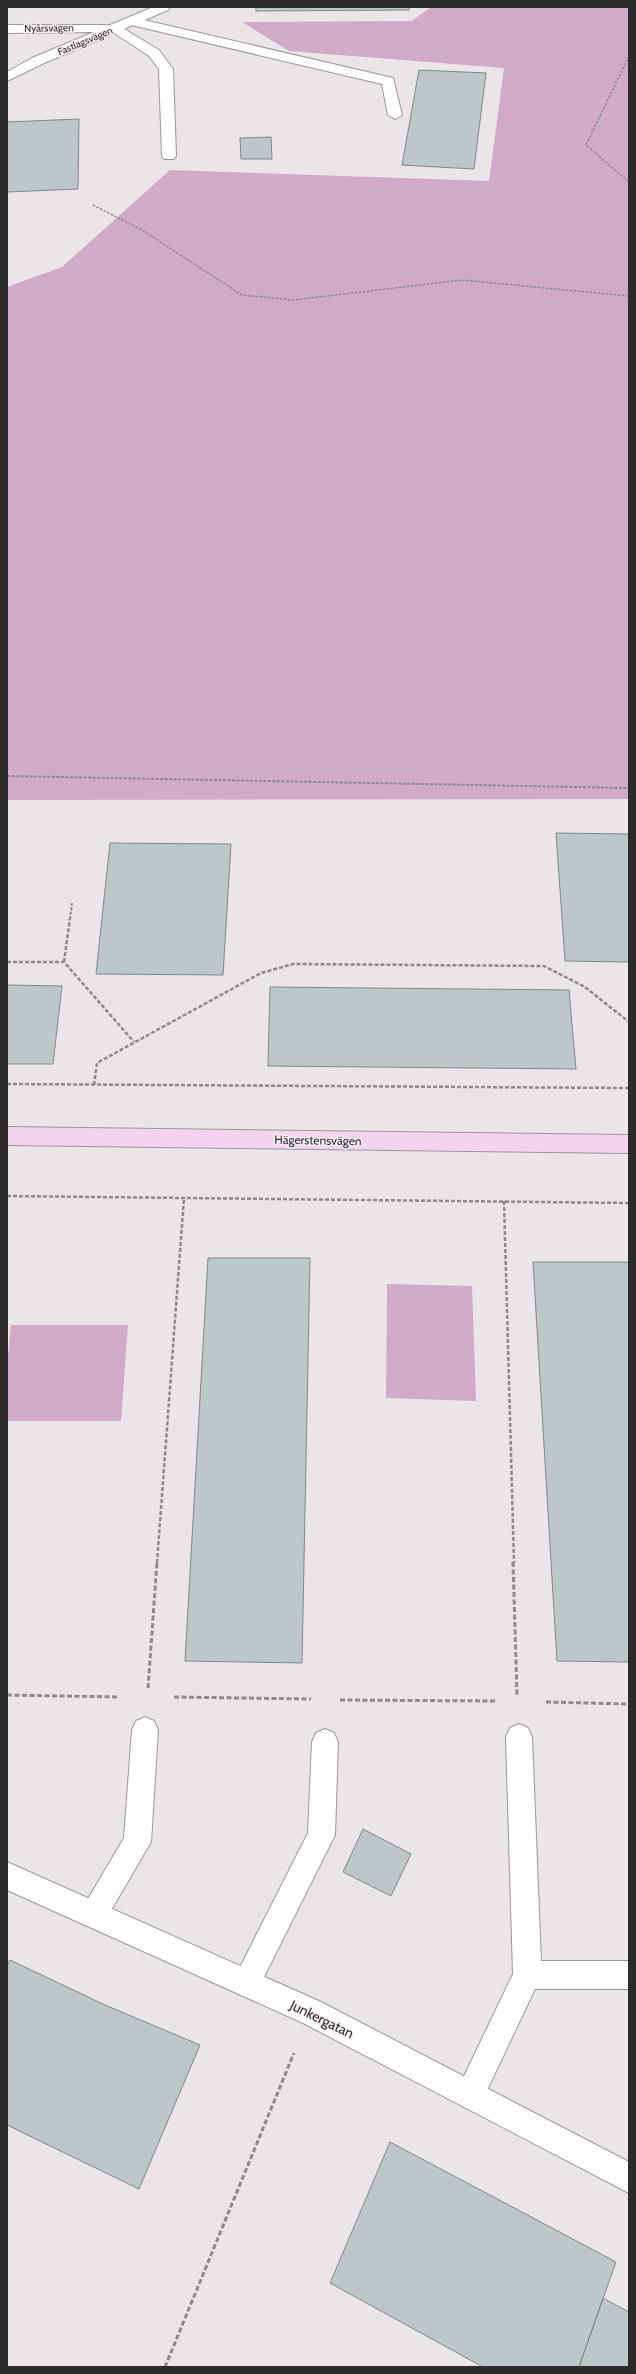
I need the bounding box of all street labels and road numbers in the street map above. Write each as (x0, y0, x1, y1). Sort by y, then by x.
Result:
street label: Nyårsvägen (24, 21, 74, 35)
street label: Fastlagsvägen (55, 23, 115, 58)
street label: Hägerstensvägen (274, 1132, 362, 1148)
street label: Junkergatan (286, 1995, 357, 2042)

